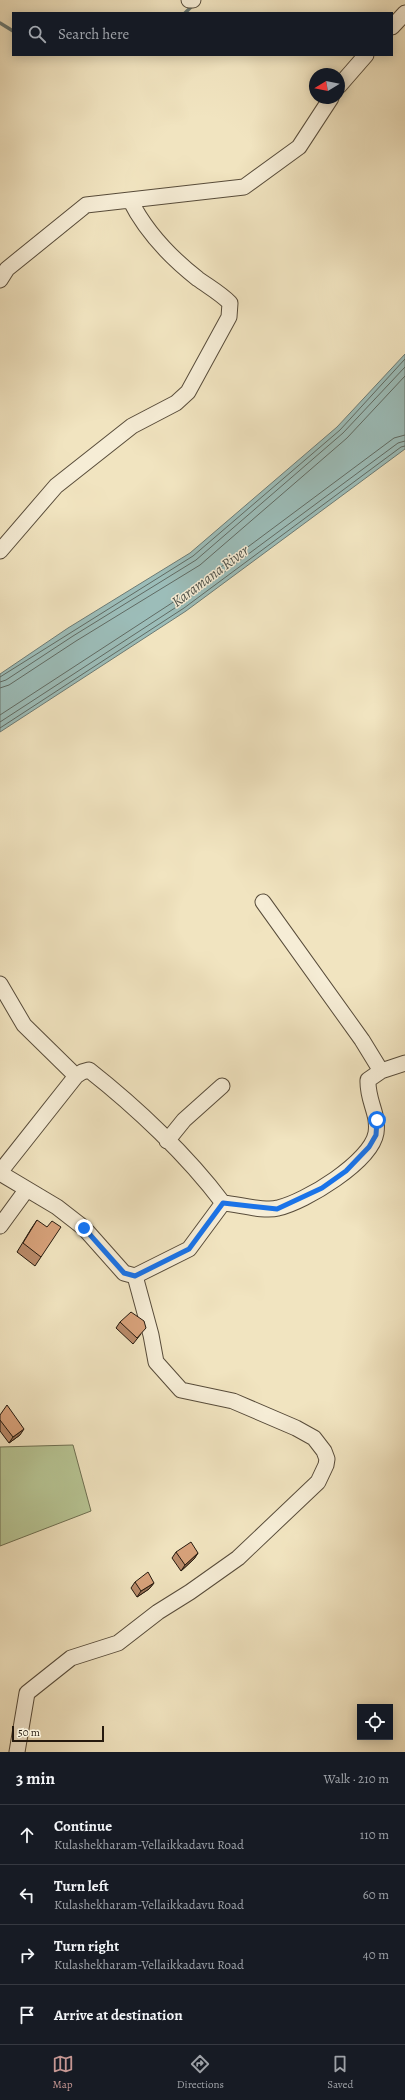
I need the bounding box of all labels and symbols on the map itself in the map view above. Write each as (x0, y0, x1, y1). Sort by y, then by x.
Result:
north arrow (309, 68, 345, 104)
water label: Karamana River (167, 540, 253, 612)
route start (368, 1111, 386, 1129)
route end (75, 1219, 93, 1237)
scale bar (12, 1724, 104, 1743)

